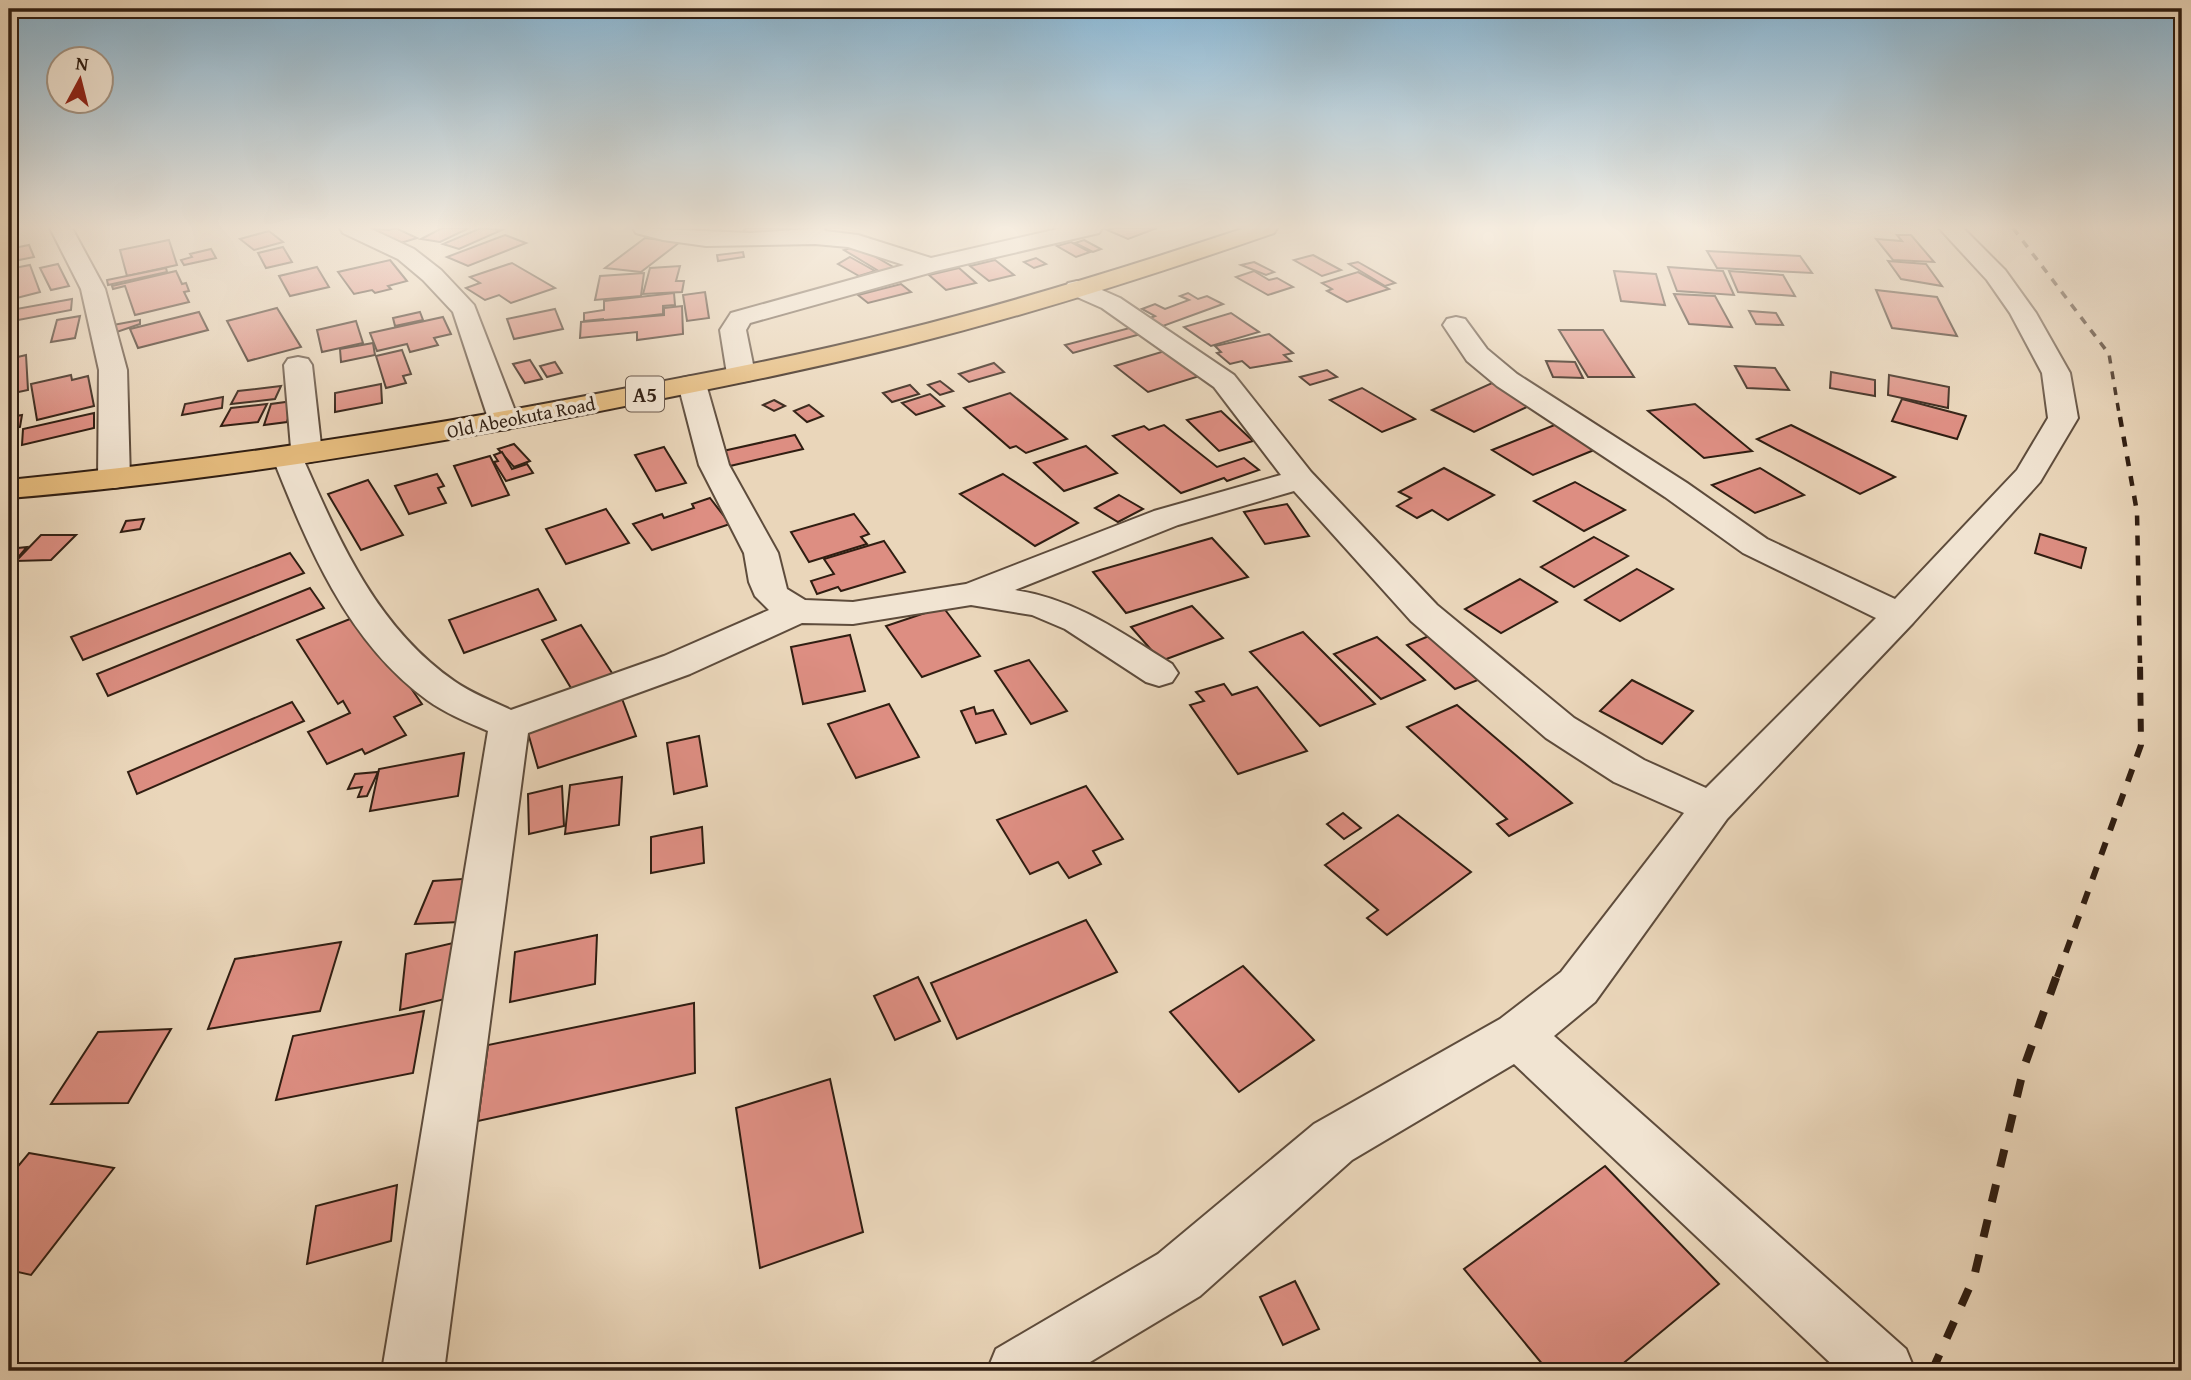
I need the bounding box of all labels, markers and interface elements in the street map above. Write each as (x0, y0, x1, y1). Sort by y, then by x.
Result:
north arrow (46, 46, 116, 116)
text: N (74, 48, 90, 78)
road number: A5 (626, 376, 664, 412)
street label: Old Abeokuta Road (444, 389, 598, 445)

